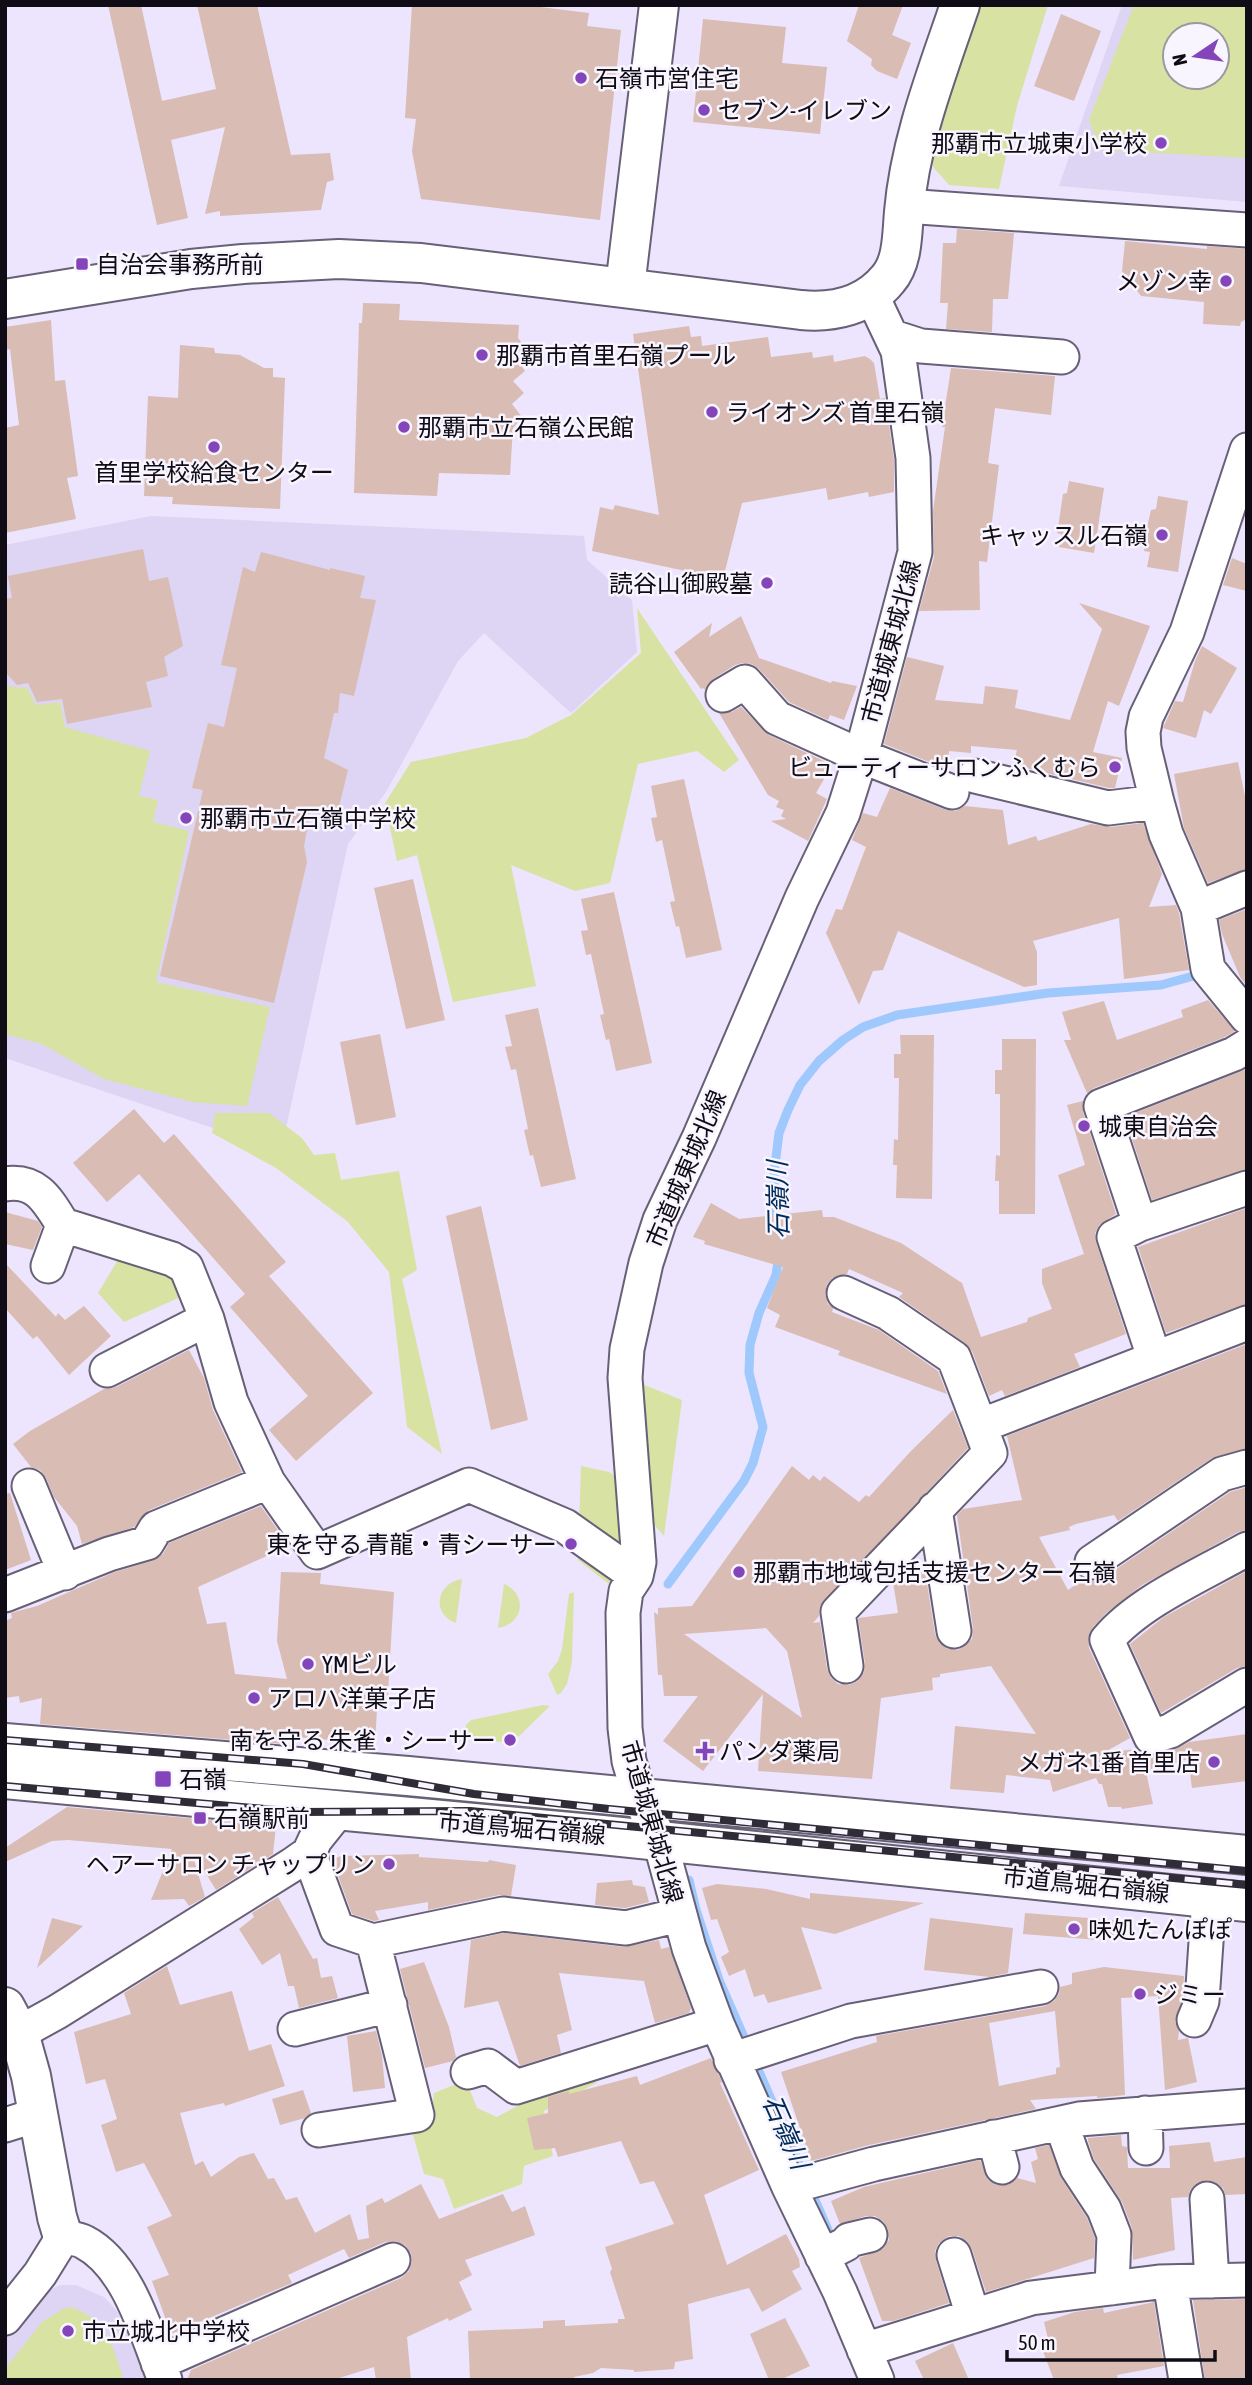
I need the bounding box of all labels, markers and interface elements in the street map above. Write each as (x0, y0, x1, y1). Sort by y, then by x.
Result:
north arrow (1161, 21, 1231, 91)
text: N (1167, 52, 1191, 68)
place label: 石嶺市営住宅 (595, 65, 739, 92)
marker: 石嶺市営住宅 (573, 70, 589, 86)
place label: セブン-イレブン (718, 97, 892, 124)
marker: セブン-イレブン (696, 102, 712, 118)
place label: 那覇市立城東小学校 (931, 130, 1147, 157)
marker: 那覇市立城東小学校 (1153, 135, 1169, 151)
place label: 自治会事務所前 (96, 251, 264, 278)
marker: 自治会事務所前 (74, 256, 90, 272)
place label: メゾン幸 (1116, 268, 1212, 295)
marker: メゾン幸 (1218, 273, 1234, 289)
place label: 那覇市首里石嶺プール (496, 342, 736, 369)
marker: 那覇市首里石嶺プール (474, 347, 490, 363)
place label: ライオンズ 首里石嶺 (726, 399, 945, 426)
marker: ライオンズ 首里石嶺 (704, 404, 720, 420)
place label: 那覇市立石嶺公民館 (418, 414, 634, 441)
marker: 那覇市立石嶺公民館 (396, 419, 412, 435)
marker: 首里学校給食センター (206, 439, 222, 455)
place label: 首里学校給食センター (94, 459, 334, 486)
place label: キャッスル石嶺 (980, 522, 1148, 549)
marker: キャッスル石嶺 (1154, 527, 1170, 543)
street label: 市道城東城北線 (856, 557, 926, 727)
place label: 読谷山御殿墓 (609, 570, 753, 597)
marker: 読谷山御殿墓 (759, 575, 775, 591)
place label: ビューティーサロン ふくむら (788, 754, 1101, 781)
marker: ビューティーサロン ふくむら (1107, 759, 1123, 775)
place label: 那覇市立石嶺中学校 (200, 805, 416, 832)
marker: 那覇市立石嶺中学校 (178, 810, 194, 826)
street label: 市道城東城北線 (641, 1086, 731, 1252)
place label: 城東自治会 (1098, 1113, 1218, 1140)
marker: 城東自治会 (1076, 1118, 1092, 1134)
water label: 石嶺川 (762, 1158, 794, 1239)
place label: 東を守る 青龍・青シーサー (266, 1531, 557, 1558)
marker: 東を守る 青龍・青シーサー (563, 1536, 579, 1552)
place label: 那覇市地域包括支援センター 石嶺 (753, 1559, 1116, 1586)
marker: 那覇市地域包括支援センター 石嶺 (731, 1564, 747, 1580)
place label: YMビル (322, 1651, 397, 1678)
marker: YMビル (300, 1656, 316, 1672)
place label: アロハ洋菓子店 (268, 1685, 436, 1712)
marker: アロハ洋菓子店 (246, 1690, 262, 1706)
place label: 南を守る 朱雀・シーサー (229, 1727, 496, 1754)
marker: 南を守る 朱雀・シーサー (502, 1732, 518, 1748)
street label: 市道城東城北線 (616, 1738, 688, 1906)
place label: パンダ薬局 (719, 1738, 840, 1765)
marker: パンダ薬局 (697, 1743, 713, 1759)
place label: メガネ1番 首里店 (1017, 1749, 1200, 1776)
marker: メガネ1番 首里店 (1206, 1754, 1222, 1770)
place label: 石嶺 (179, 1766, 227, 1793)
marker: 石嶺 (153, 1769, 173, 1789)
place label: 石嶺駅前 (214, 1805, 310, 1832)
street label: 市道鳥堀石嶺線 (437, 1807, 607, 1849)
marker: 石嶺駅前 (192, 1810, 208, 1826)
place label: ヘアーサロン チャップリン (86, 1851, 375, 1878)
marker: ヘアーサロン チャップリン (381, 1856, 397, 1872)
street label: 市道鳥堀石嶺線 (1001, 1863, 1171, 1907)
place label: 味処たんぽぽ (1088, 1916, 1232, 1943)
marker: 味処たんぽぽ (1066, 1921, 1082, 1937)
place label: ジミー (1154, 1981, 1226, 2008)
marker: ジミー (1132, 1986, 1148, 2002)
water label: 石嶺川 (756, 2090, 817, 2176)
place label: 市立城北中学校 (82, 2318, 250, 2345)
scale bar (1007, 2318, 1215, 2362)
marker: 市立城北中学校 (60, 2323, 76, 2339)
text: 50 m (1018, 2330, 1056, 2354)

